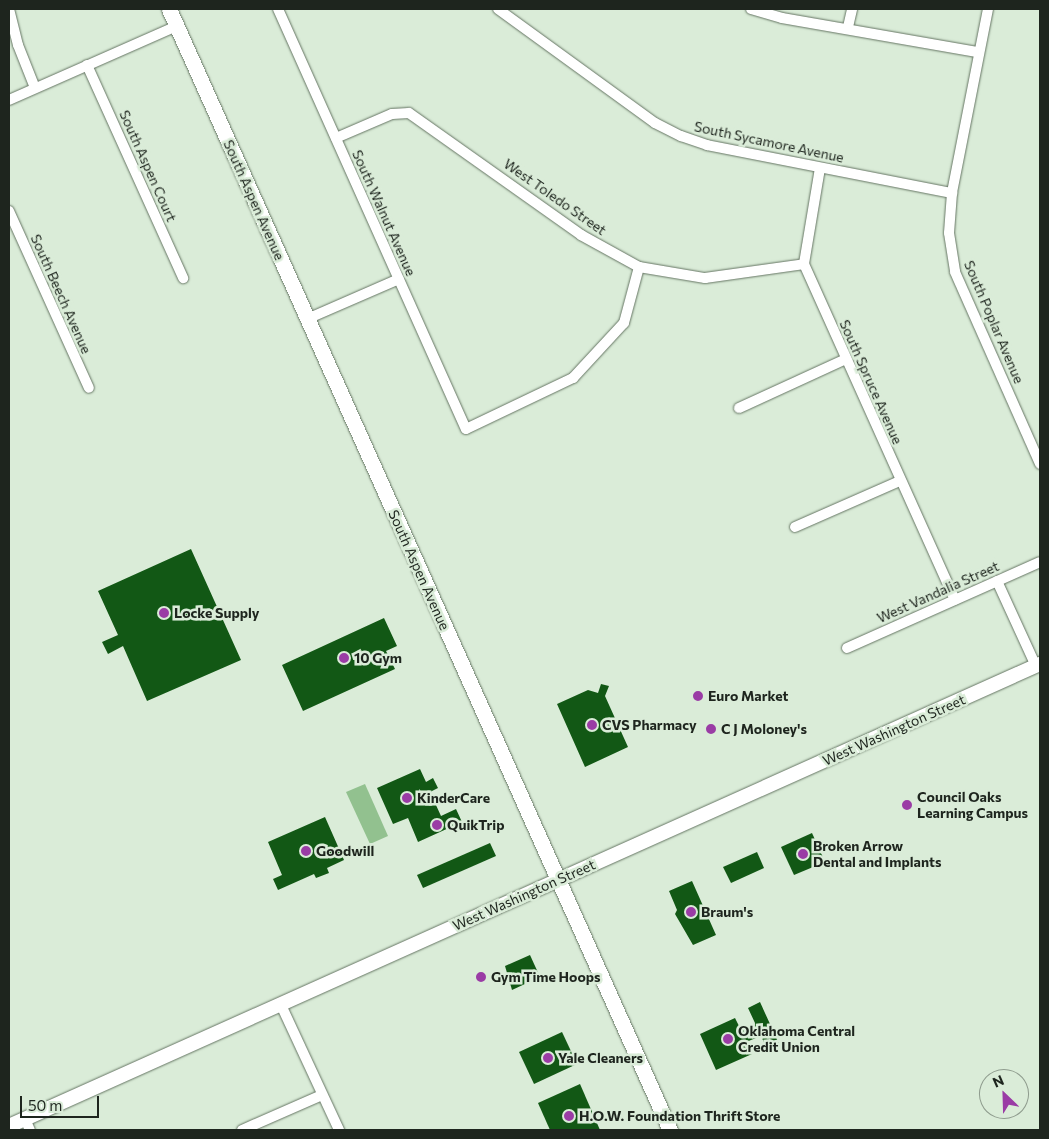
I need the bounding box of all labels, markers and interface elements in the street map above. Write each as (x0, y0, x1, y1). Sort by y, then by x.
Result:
street label: South Aspen Court (116, 108, 180, 224)
street label: South Sycamore Avenue (693, 118, 845, 166)
street label: South Aspen Avenue (220, 137, 288, 263)
street label: South Walnut Avenue (349, 147, 419, 279)
street label: West Toledo Street (500, 155, 610, 239)
street label: South Beech Avenue (27, 232, 95, 356)
street label: South Poplar Avenue (961, 258, 1027, 386)
street label: South Spruce Avenue (836, 317, 906, 447)
street label: South Aspen Avenue (385, 507, 453, 633)
street label: West Vandalia Street (874, 558, 1002, 626)
place label: Locke Supply (174, 605, 259, 621)
marker: Locke Supply (158, 607, 170, 619)
place label: 10 Gym (354, 650, 402, 666)
marker: 10 Gym (338, 652, 350, 664)
place label: Euro Market (708, 688, 788, 704)
marker: Euro Market (692, 690, 704, 702)
street label: West Washington Street (820, 691, 968, 769)
place label: CVS Pharmacy (602, 717, 697, 733)
marker: CVS Pharmacy (586, 719, 598, 731)
place label: C J Moloney's (721, 721, 807, 737)
marker: C J Moloney's (705, 723, 717, 735)
place label: Council Oaks Learning Campus (917, 789, 1028, 822)
place label: KinderCare (417, 790, 490, 806)
marker: KinderCare (401, 792, 413, 804)
marker: Council Oaks Learning Campus (901, 799, 913, 811)
place label: QuikTrip (447, 817, 504, 833)
marker: QuikTrip (431, 819, 443, 831)
place label: Broken Arrow Dental and Implants (813, 838, 941, 870)
place label: Goodwill (316, 843, 374, 859)
marker: Goodwill (300, 845, 312, 857)
marker: Broken Arrow Dental and Implants (797, 848, 809, 860)
street label: West Washington Street (450, 856, 598, 934)
place label: Braum's (701, 904, 753, 920)
marker: Braum's (685, 906, 697, 918)
place label: Gym Time Hoops (491, 969, 601, 985)
marker: Gym Time Hoops (475, 971, 487, 983)
place label: Oklahoma Central Credit Union (738, 1023, 855, 1056)
marker: Oklahoma Central Credit Union (722, 1033, 734, 1045)
place label: Yale Cleaners (558, 1050, 643, 1066)
marker: Yale Cleaners (542, 1052, 554, 1064)
north arrow (979, 1069, 1029, 1119)
text: N (990, 1071, 1006, 1091)
scale bar (22, 1086, 101, 1118)
text: 50 m (28, 1096, 62, 1114)
place label: H.O.W. Foundation Thrift Store (579, 1108, 780, 1124)
marker: H.O.W. Foundation Thrift Store (563, 1110, 575, 1122)

